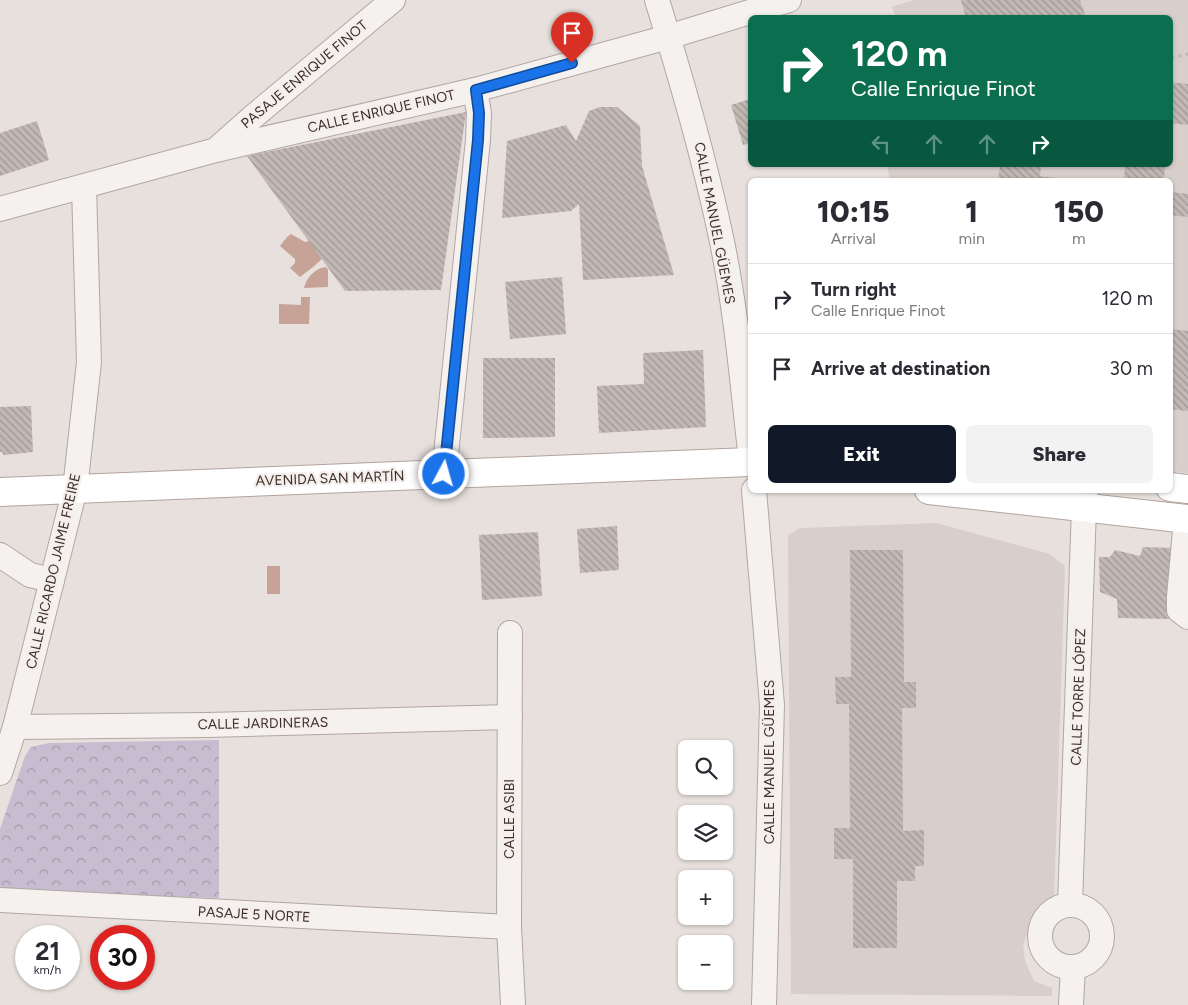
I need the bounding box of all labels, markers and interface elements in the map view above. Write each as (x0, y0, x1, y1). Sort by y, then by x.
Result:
pin (551, 12, 593, 63)
street label: PASAJE ENRIQUE FINOT (238, 16, 371, 132)
icon: arrive (558, 19, 586, 47)
text: 120 m (851, 33, 948, 75)
icon: right (768, 35, 833, 100)
text: Calle Enrique Finot (851, 75, 1036, 102)
street label: CALLE ENRIQUE FINOT (306, 86, 457, 137)
icon: left (867, 130, 895, 158)
icon: ahead (920, 130, 948, 158)
icon: ahead (973, 130, 1001, 158)
icon: right (1026, 130, 1054, 158)
street label: CALLE MANUEL GÜEMES (690, 141, 739, 305)
text: 10:15 (817, 193, 889, 230)
text: 1 (965, 193, 978, 230)
text: 150 (1054, 193, 1104, 230)
text: Arrival (831, 229, 876, 248)
text: min (959, 229, 985, 248)
text: m (1072, 229, 1086, 248)
text: Turn right (811, 278, 897, 301)
icon: right (768, 285, 796, 313)
text: 120 m (1101, 287, 1153, 310)
text: Calle Enrique Finot (811, 301, 945, 320)
icon: arrive (768, 355, 796, 383)
text: Arrive at destination (811, 357, 990, 380)
text: 30 m (1110, 357, 1153, 380)
button: Exit (768, 425, 956, 483)
button: Share (966, 425, 1153, 483)
position arrow (417, 447, 469, 499)
street label: AVENIDA SAN MARTÍN (255, 467, 405, 490)
street label: CALLE RICARDO JAIME FREIRE (23, 472, 84, 671)
street label: CALLE TORRE LÓPEZ (1068, 628, 1089, 766)
street label: CALLE MANUEL GÜEMES (761, 680, 778, 844)
street label: CALLE JARDINERAS (197, 714, 329, 733)
map controls (678, 740, 733, 990)
button: search (678, 740, 733, 795)
street label: CALLE ASIBI (501, 779, 518, 859)
button: layers (678, 805, 733, 860)
button: + (678, 870, 733, 925)
street label: PASAJE 5 NORTE (197, 903, 311, 926)
speed limit sign: 30 (90, 925, 155, 990)
button: − (678, 935, 733, 990)
text: 21 (35, 936, 60, 966)
text: km/h (34, 963, 61, 977)

